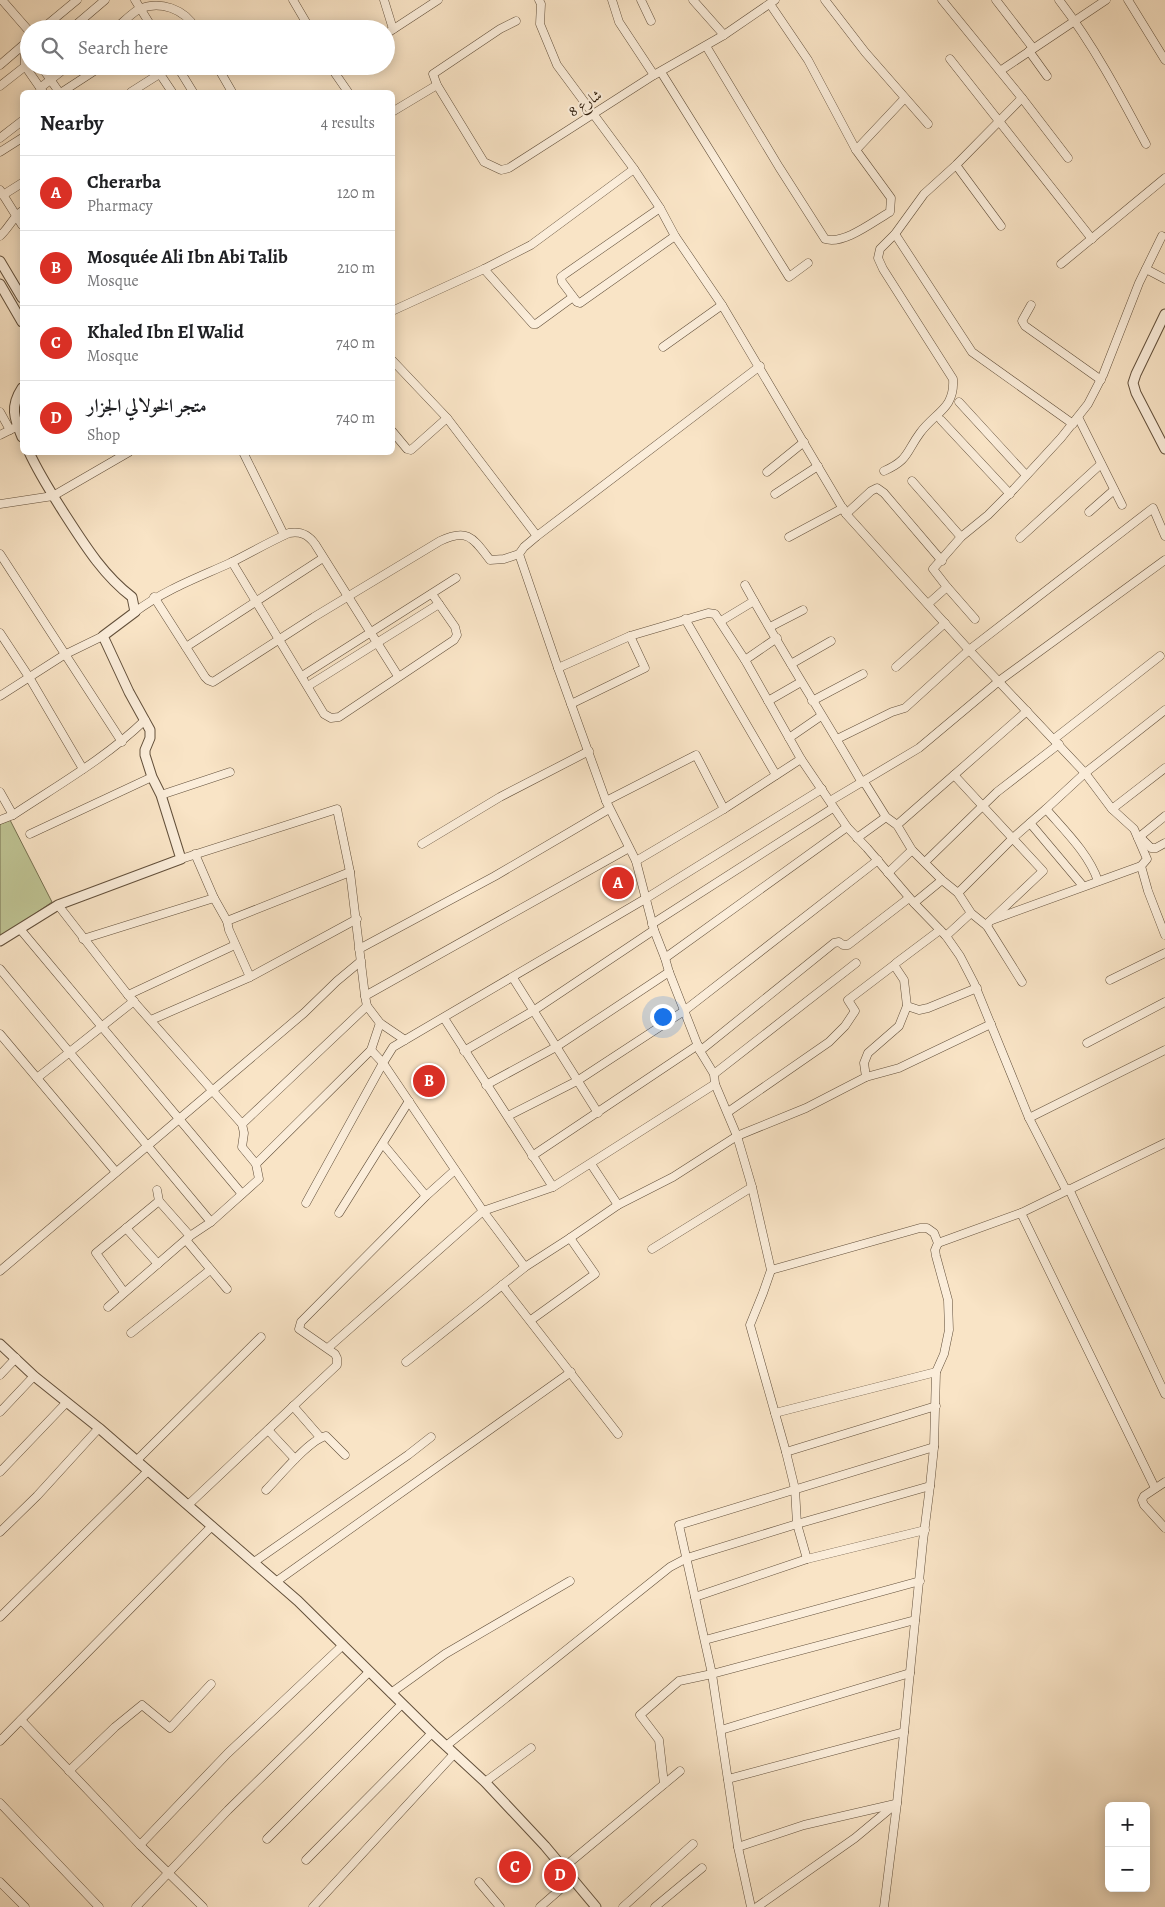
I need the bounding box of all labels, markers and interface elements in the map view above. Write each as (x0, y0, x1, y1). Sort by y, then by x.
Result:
search box (20, 20, 395, 75)
icon: search (38, 34, 66, 62)
text: Search here (78, 35, 168, 61)
street label: شارع 8 (564, 85, 607, 124)
text: Nearby (40, 109, 103, 137)
text: 4 results (321, 112, 375, 134)
text: Cherarba (87, 169, 161, 195)
text: A (51, 182, 61, 204)
text: 120 m (337, 182, 375, 204)
text: Pharmacy (87, 195, 153, 217)
text: Mosquée Ali Ibn Abi Talib (87, 244, 288, 270)
text: B (51, 257, 61, 279)
text: 210 m (337, 257, 375, 279)
text: Mosque (87, 270, 139, 292)
text: Khaled Ibn El Walid (87, 319, 244, 345)
text: C (51, 332, 61, 354)
text: 740 m (336, 332, 375, 354)
text: Mosque (87, 345, 139, 367)
text: متجر الخولالي الجزار (87, 393, 207, 419)
text: D (50, 407, 62, 429)
text: 740 m (336, 407, 375, 429)
text: Shop (87, 424, 120, 446)
pin: A (602, 864, 634, 902)
your location (650, 1004, 676, 1030)
pin: B (413, 1062, 445, 1100)
map controls (1105, 1802, 1150, 1892)
button: + (1105, 1802, 1150, 1847)
button: − (1105, 1847, 1150, 1892)
pin: C (499, 1848, 531, 1886)
pin: D (544, 1856, 576, 1894)

